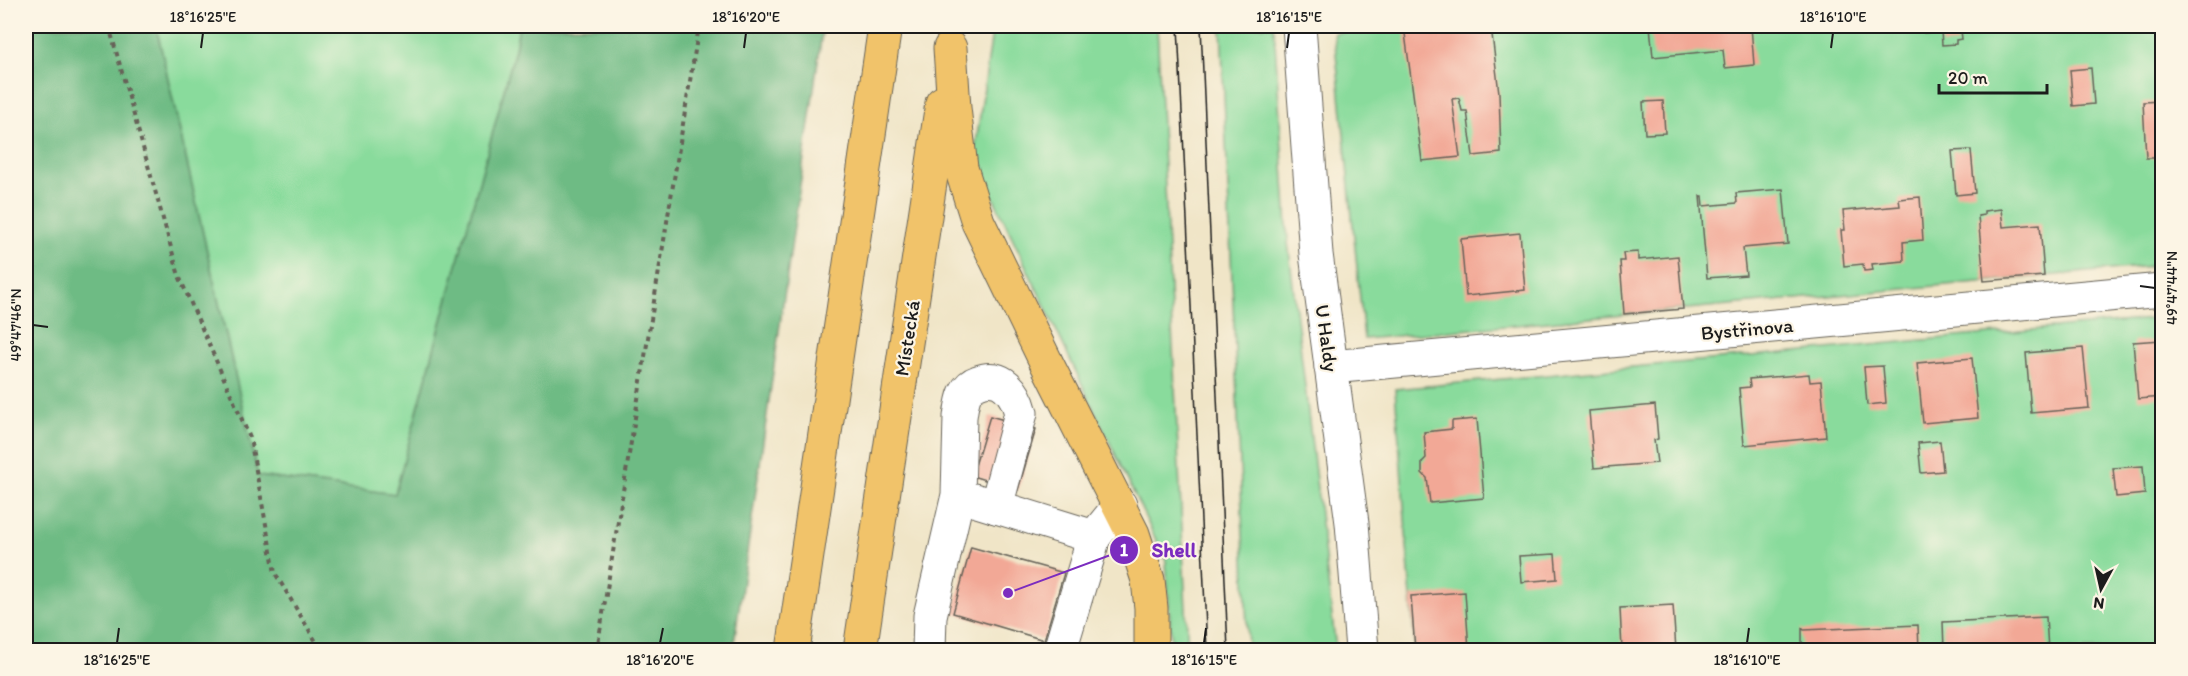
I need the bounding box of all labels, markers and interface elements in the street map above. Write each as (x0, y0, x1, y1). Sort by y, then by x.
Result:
text: 18°16'25"E (170, 8, 236, 26)
text: 18°16'20"E (712, 8, 780, 26)
text: 18°16'15"E (1256, 8, 1322, 26)
text: 18°16'10"E (1799, 8, 1867, 26)
scale bar (1939, 57, 2047, 95)
text: 20 m (1948, 67, 1988, 89)
text: 49°47'44"N (2163, 251, 2181, 325)
text: 49°47'46"N (7, 288, 25, 362)
street label: Místecká (889, 298, 925, 378)
street label: U Haldy (1310, 303, 1344, 374)
street label: Bystřinova (1700, 313, 1795, 345)
callout: Shell (1109, 530, 1208, 569)
text: Shell (1151, 537, 1198, 562)
text: 1 (1120, 539, 1129, 561)
north arrow (2071, 559, 2131, 619)
text: N (2092, 593, 2106, 614)
text: 18°16'25"E (84, 651, 150, 669)
text: 18°16'20"E (626, 651, 694, 669)
text: 18°16'15"E (1171, 651, 1237, 669)
text: 18°16'10"E (1713, 651, 1781, 669)

